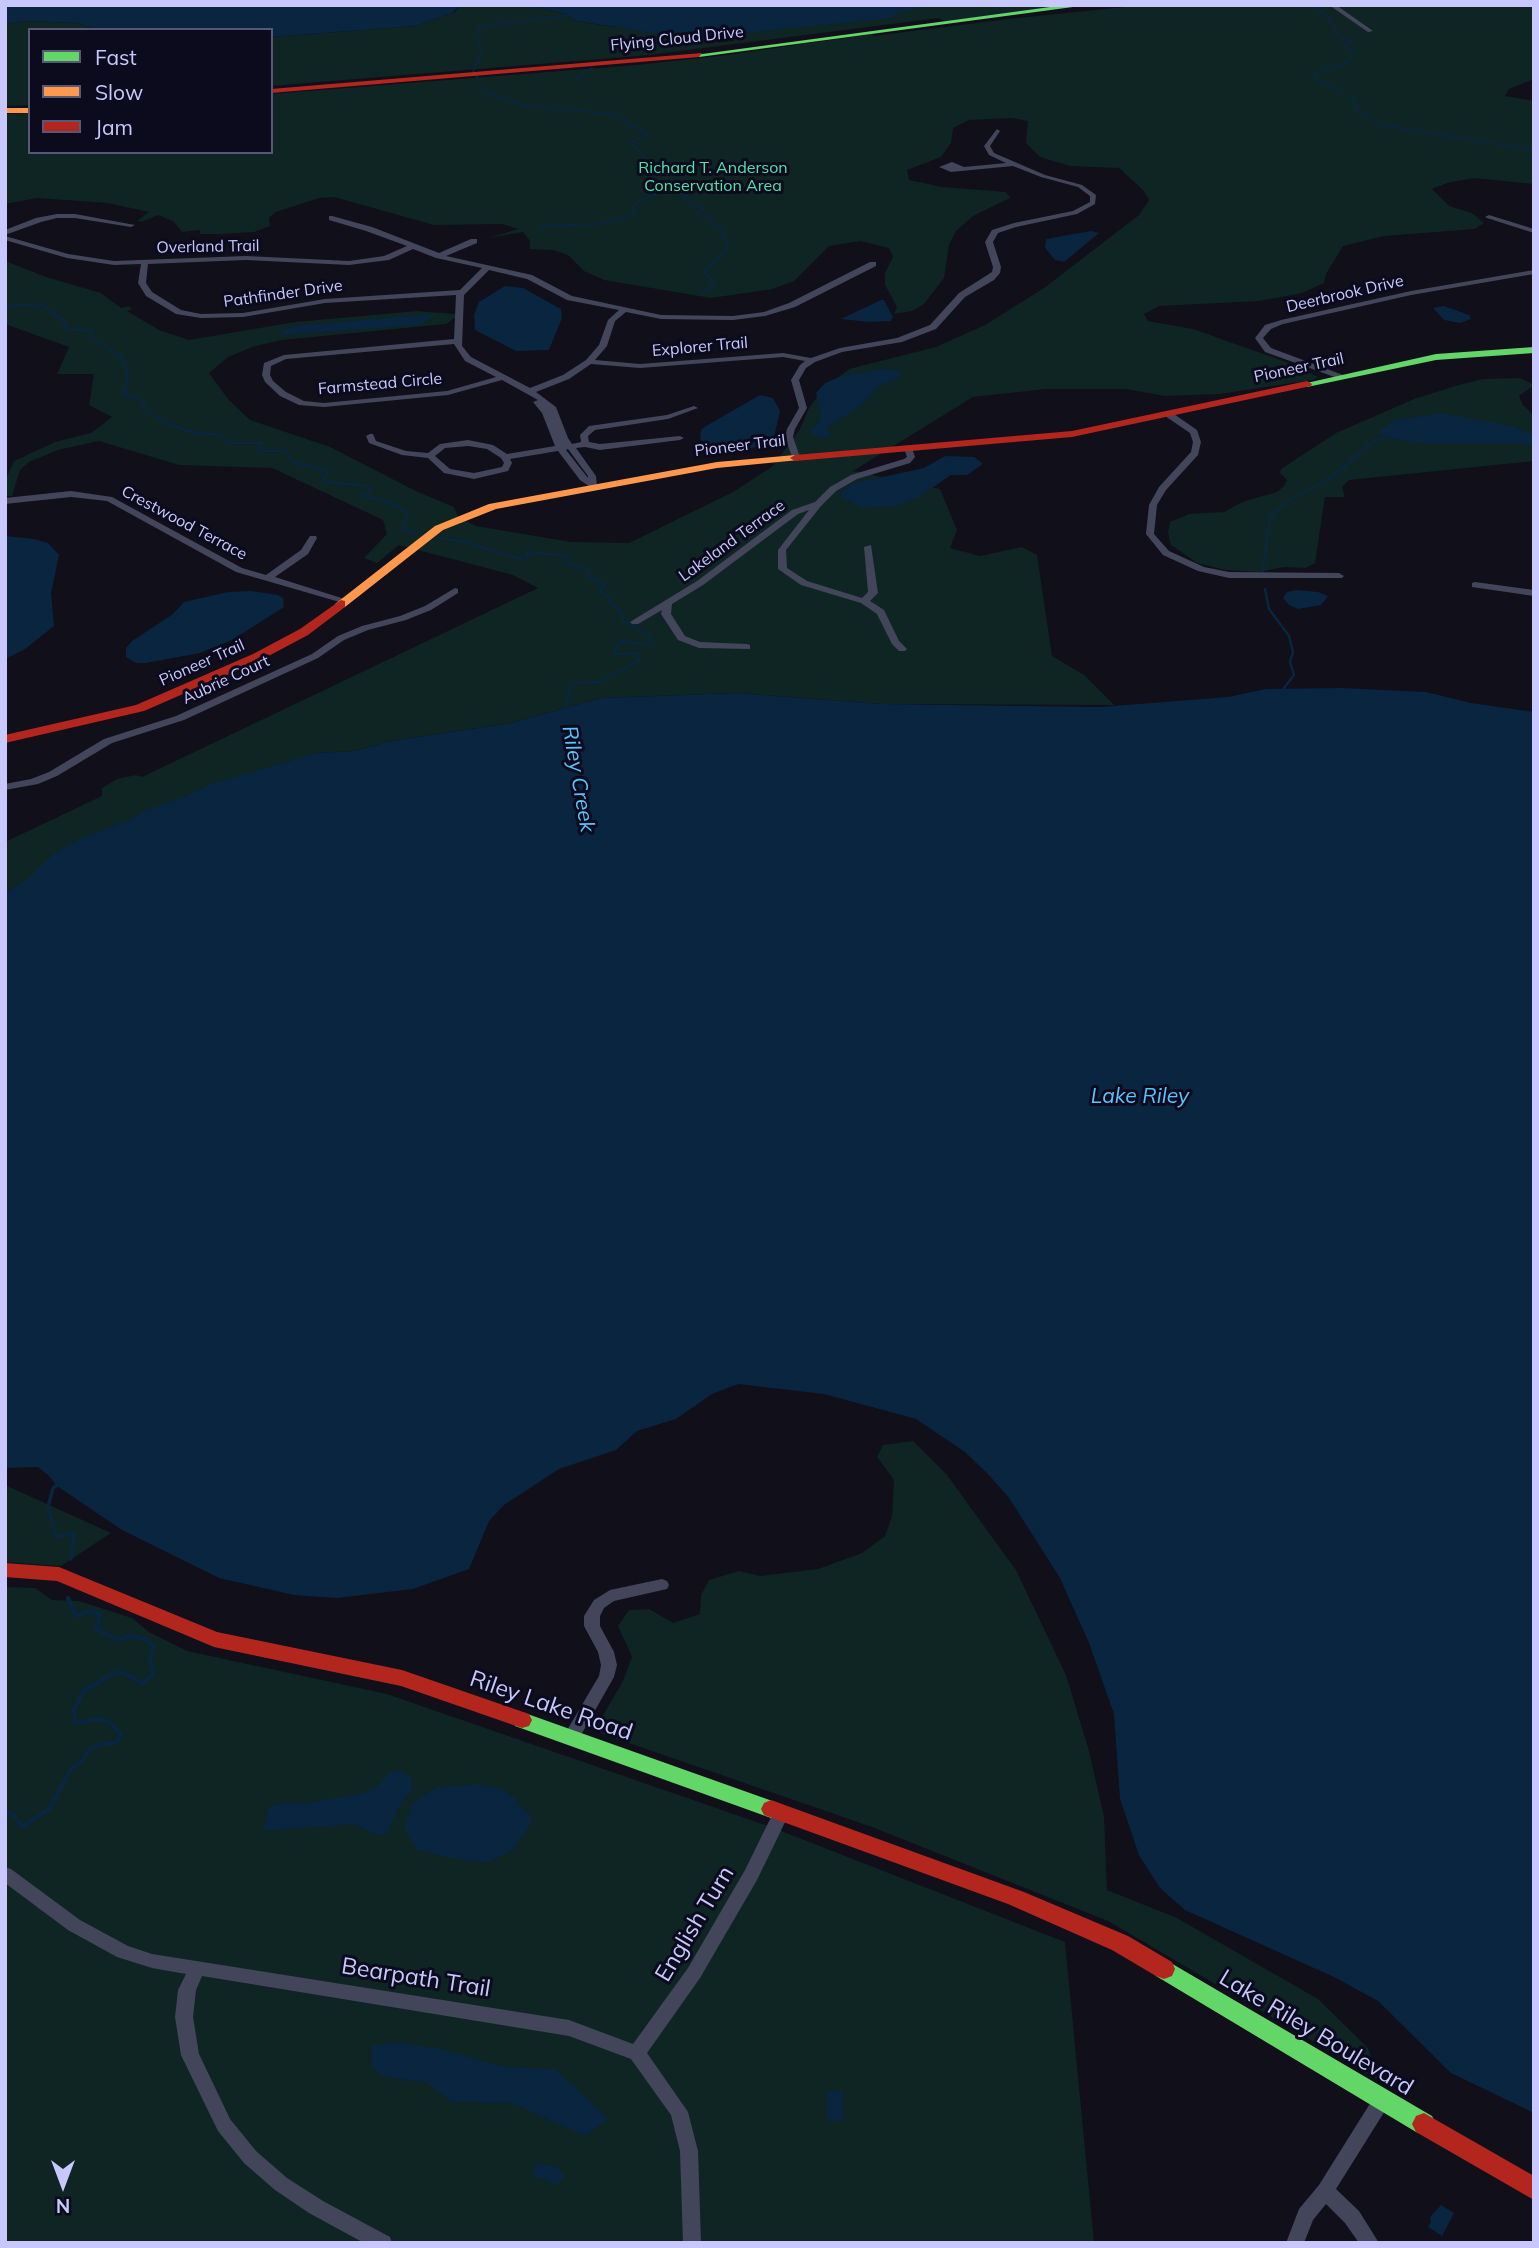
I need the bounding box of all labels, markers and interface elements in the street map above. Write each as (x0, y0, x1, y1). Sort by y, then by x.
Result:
street label: Flying Cloud Drive (609, 22, 745, 56)
legend (28, 28, 273, 154)
text: Fast (95, 44, 137, 70)
text: Slow (95, 79, 143, 105)
text: Jam (95, 114, 133, 140)
park label: Richard T. Anderson Conservation Area (638, 158, 788, 196)
street label: Overland Trail (156, 237, 260, 257)
street label: Deerbrook Drive (1284, 271, 1406, 317)
street label: Pathfinder Drive (222, 276, 344, 312)
street label: Explorer Trail (651, 333, 749, 361)
street label: Pioneer Trail (1252, 349, 1346, 387)
street label: Farmstead Circle (317, 369, 443, 399)
street label: Pioneer Trail (693, 431, 787, 461)
street label: Crestwood Terrace (118, 482, 250, 564)
street label: Lakeland Terrace (675, 496, 789, 586)
street label: Pioneer Trail (156, 636, 248, 690)
street label: Aubrie Court (179, 652, 273, 708)
water label: Riley Creek (556, 724, 600, 834)
water label: Lake Riley (1091, 1084, 1189, 1110)
street label: Riley Lake Road (466, 1665, 636, 1747)
street label: English Turn (650, 1861, 740, 1987)
street label: Bearpath Trail (339, 1953, 493, 2003)
street label: Lake Riley Boulevard (1214, 1964, 1418, 2102)
north arrow (28, 2150, 98, 2220)
text: N (56, 2194, 70, 2218)

